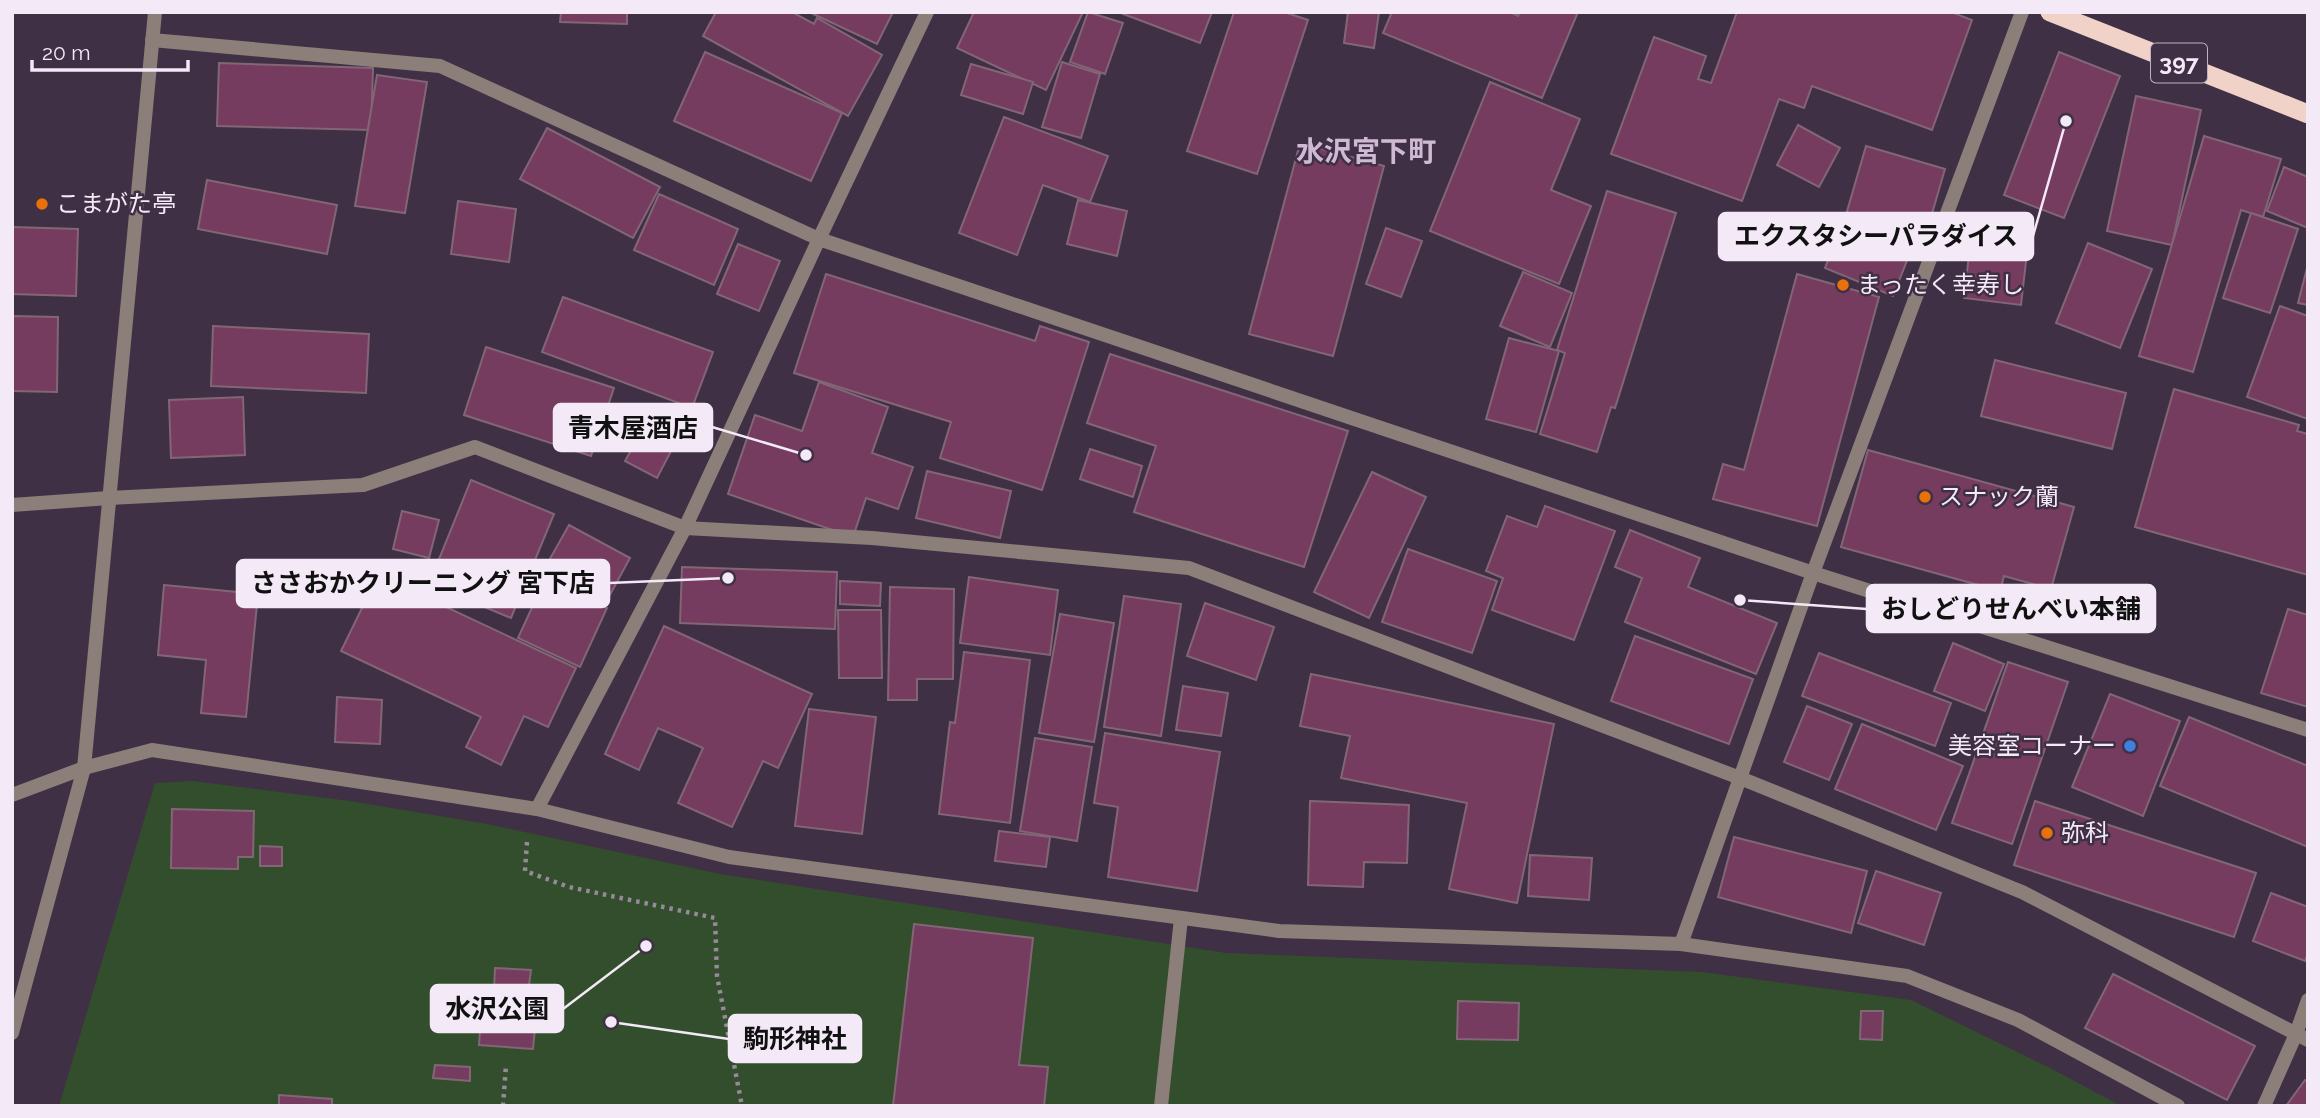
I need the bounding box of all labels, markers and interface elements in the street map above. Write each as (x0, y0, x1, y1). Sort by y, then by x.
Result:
scale bar (32, 28, 187, 72)
text: 20 m (42, 40, 90, 65)
road number: 397 (2151, 44, 2207, 82)
district label: 水沢宮下町 (1296, 135, 1436, 168)
place label: こまがた亭 (56, 189, 176, 218)
marker: こまがた亭 (34, 196, 50, 212)
callout: エクスタシーパラダイス (1719, 213, 2033, 260)
text: エクスタシーパラダイス (1734, 221, 2018, 251)
place label: まったく幸寿し (1857, 270, 2024, 299)
marker: まったく幸寿し (1835, 277, 1851, 293)
callout: 青木屋酒店 (554, 404, 712, 451)
text: 青木屋酒店 (568, 413, 698, 443)
place label: スナック蘭 (1939, 482, 2059, 511)
marker: スナック蘭 (1917, 489, 1933, 505)
callout: ささおかクリーニング 宮下店 (237, 560, 609, 607)
text: ささおかクリーニング 宮下店 (251, 568, 595, 598)
callout: おしどりせんべい本舗 (1867, 585, 2155, 632)
text: おしどりせんべい本舗 (1881, 594, 2141, 624)
place label: 美容室コーナー (1948, 731, 2116, 760)
marker: 美容室コーナー (2122, 738, 2138, 754)
place label: 弥科 (2061, 818, 2109, 847)
marker: 弥科 (2039, 825, 2055, 841)
callout: 水沢公園 (431, 985, 563, 1032)
text: 水沢公園 (445, 994, 549, 1024)
callout: 駒形神社 (729, 1015, 861, 1062)
text: 駒形神社 (743, 1024, 847, 1054)

